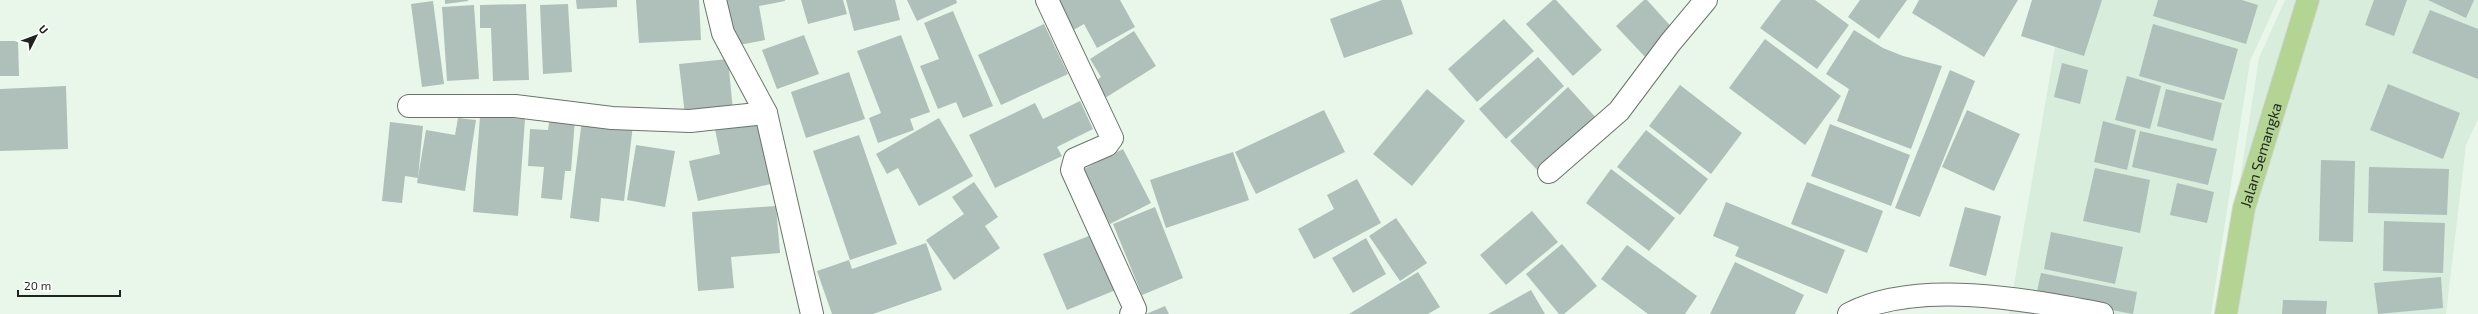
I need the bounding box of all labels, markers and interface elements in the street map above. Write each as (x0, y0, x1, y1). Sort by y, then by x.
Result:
north arrow (16, 16, 56, 56)
text: U (36, 22, 51, 36)
street label: Jalan Semangka (2236, 100, 2285, 210)
scale bar (18, 272, 120, 298)
text: 20 m (24, 278, 51, 292)

